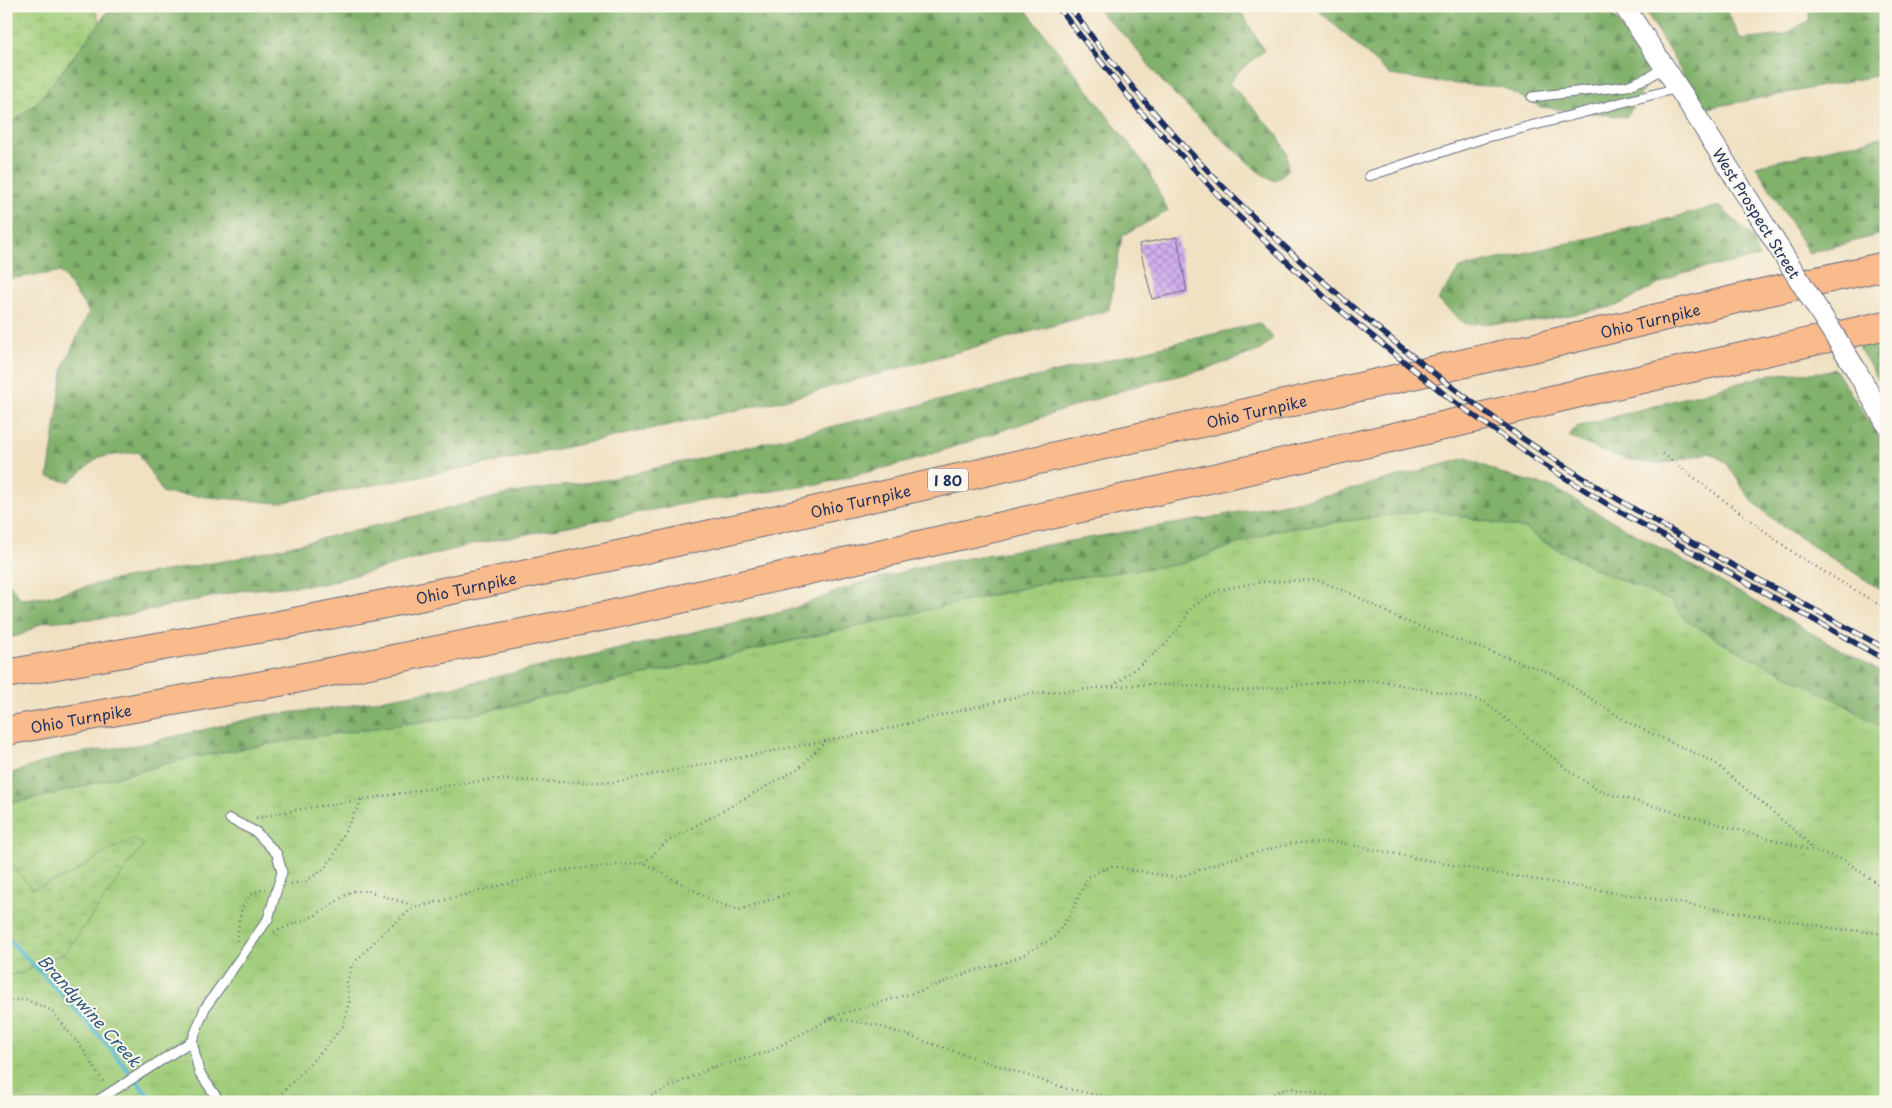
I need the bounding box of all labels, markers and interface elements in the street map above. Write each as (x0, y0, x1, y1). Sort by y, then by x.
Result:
street label: West Prospect Street (1707, 143, 1807, 283)
street label: Ohio Turnpike (1598, 297, 1702, 343)
street label: Ohio Turnpike (1204, 388, 1309, 433)
road number: I 80 (928, 468, 968, 492)
street label: Ohio Turnpike (808, 478, 913, 523)
street label: Ohio Turnpike (413, 565, 518, 609)
street label: Ohio Turnpike (29, 697, 133, 738)
water label: Brandywine Creek (33, 949, 148, 1072)

